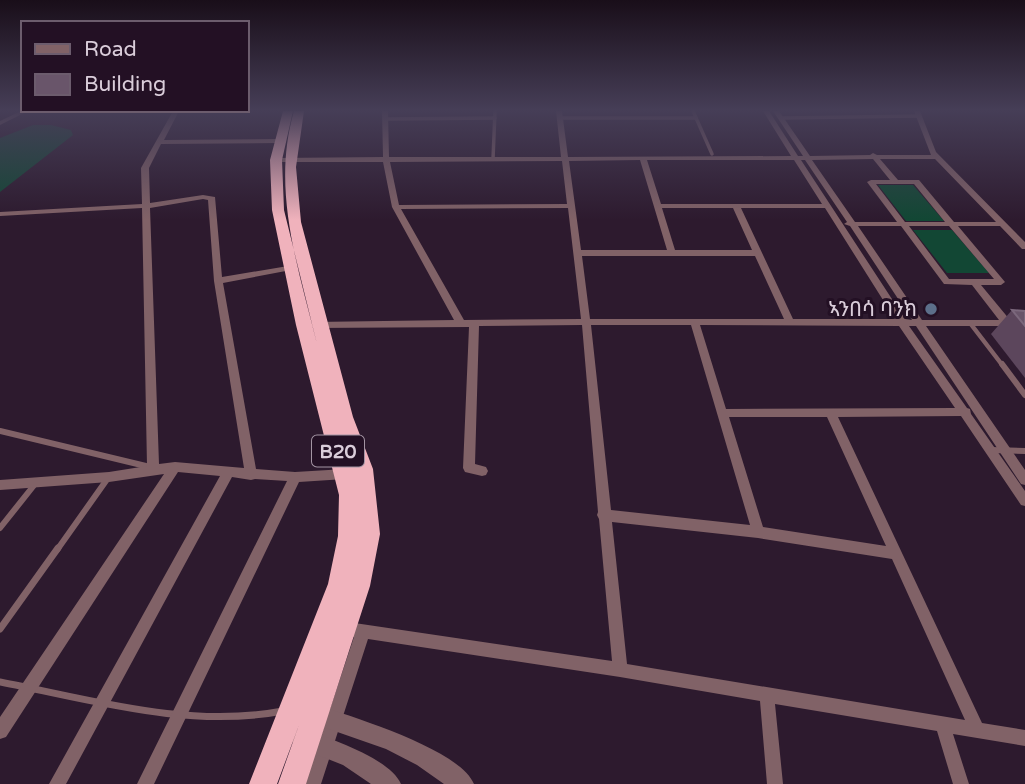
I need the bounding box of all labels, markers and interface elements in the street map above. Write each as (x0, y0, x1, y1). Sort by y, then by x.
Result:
legend (21, 21, 248, 112)
text: Road (84, 37, 137, 62)
text: Building (84, 72, 166, 97)
place label: ኣንበሳ ባንክ (828, 297, 917, 322)
marker: ኣንበሳ ባንክ (923, 301, 939, 317)
road number: B20 (312, 436, 364, 466)

